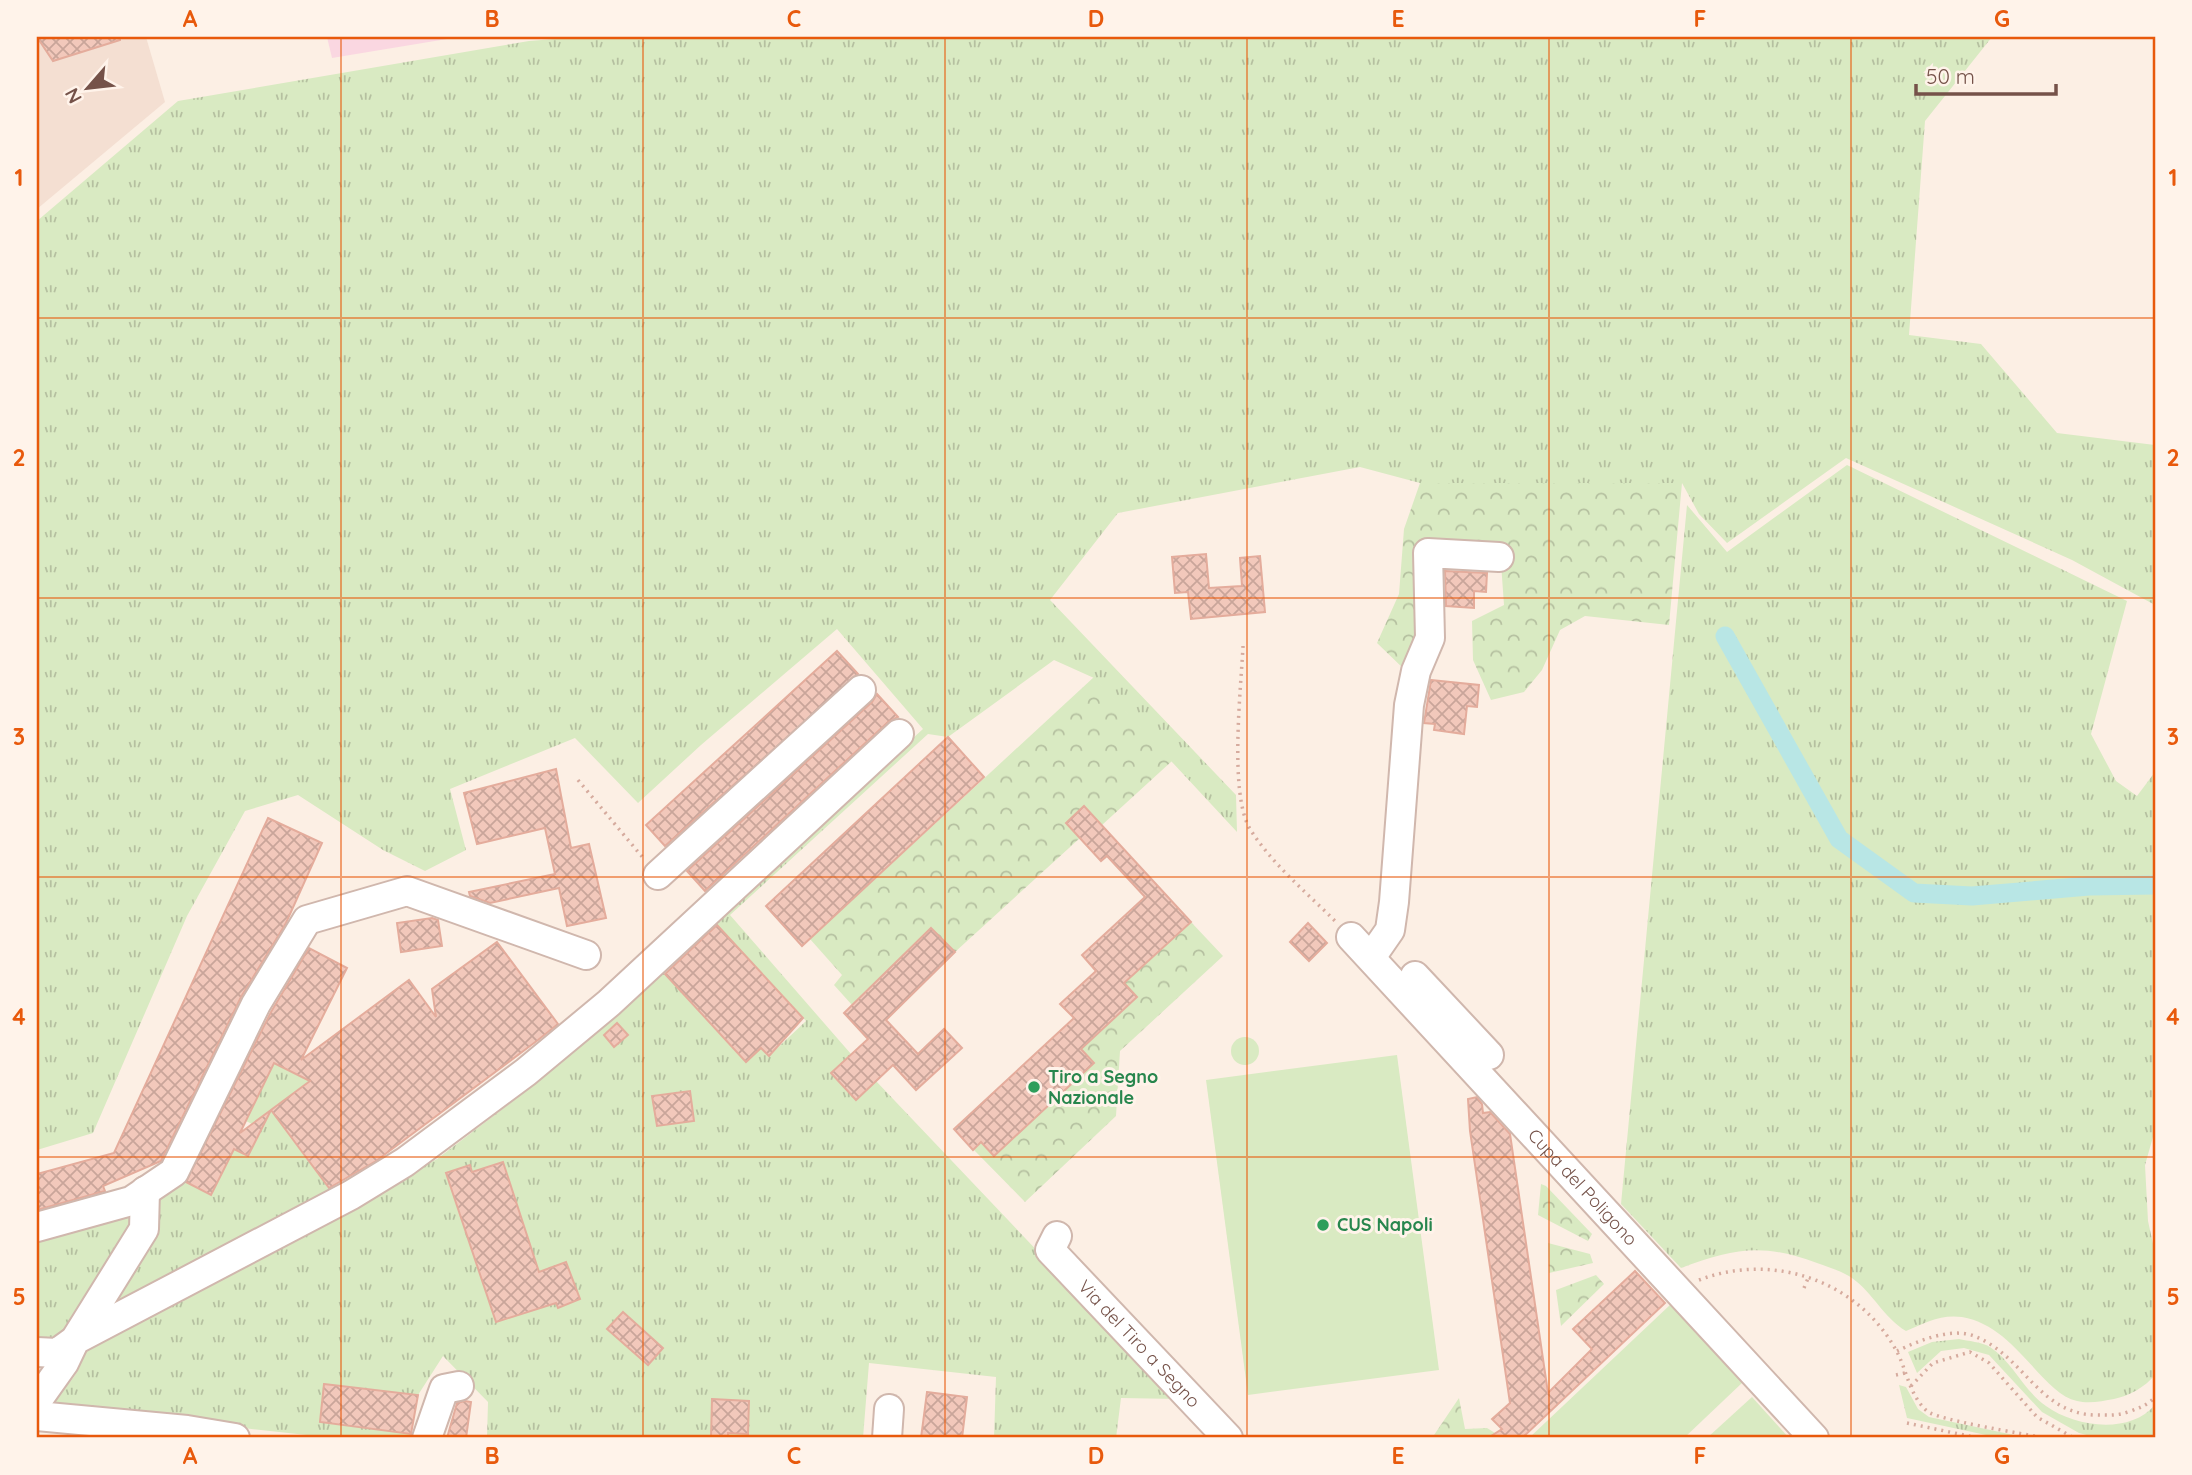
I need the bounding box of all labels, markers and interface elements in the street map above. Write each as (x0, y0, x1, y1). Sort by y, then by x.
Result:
text: A (183, 4, 198, 33)
text: B (484, 4, 500, 33)
text: C (787, 4, 801, 33)
text: D (1088, 4, 1104, 33)
text: E (1391, 4, 1405, 33)
text: F (1694, 4, 1706, 33)
text: G (1994, 4, 2010, 33)
north arrow (52, 52, 122, 122)
scale bar (1916, 52, 2056, 96)
text: 50 m (1926, 63, 1975, 89)
text: N (59, 84, 87, 108)
text: 1 (15, 163, 23, 192)
text: 1 (2169, 163, 2177, 192)
text: 2 (12, 443, 26, 472)
text: 2 (2166, 443, 2180, 472)
text: 3 (13, 722, 25, 751)
text: 3 (2167, 722, 2179, 751)
text: 4 (12, 1002, 26, 1031)
text: 4 (2166, 1002, 2180, 1031)
place label: Tiro a Segno Nazionale (1048, 1065, 1158, 1109)
marker: Tiro a Segno Nazionale (1026, 1079, 1042, 1095)
street label: Cupa del Poligono (1523, 1124, 1643, 1250)
place label: CUS Napoli (1337, 1213, 1433, 1236)
marker: CUS Napoli (1315, 1217, 1331, 1233)
street label: Via del Tiro a Segno (1073, 1275, 1205, 1412)
text: 5 (12, 1282, 26, 1311)
text: 5 (2166, 1282, 2180, 1311)
text: A (183, 1441, 198, 1470)
text: B (484, 1441, 500, 1470)
text: C (787, 1441, 801, 1470)
text: D (1088, 1441, 1104, 1470)
text: E (1391, 1441, 1405, 1470)
text: F (1694, 1441, 1706, 1470)
text: G (1994, 1441, 2010, 1470)

